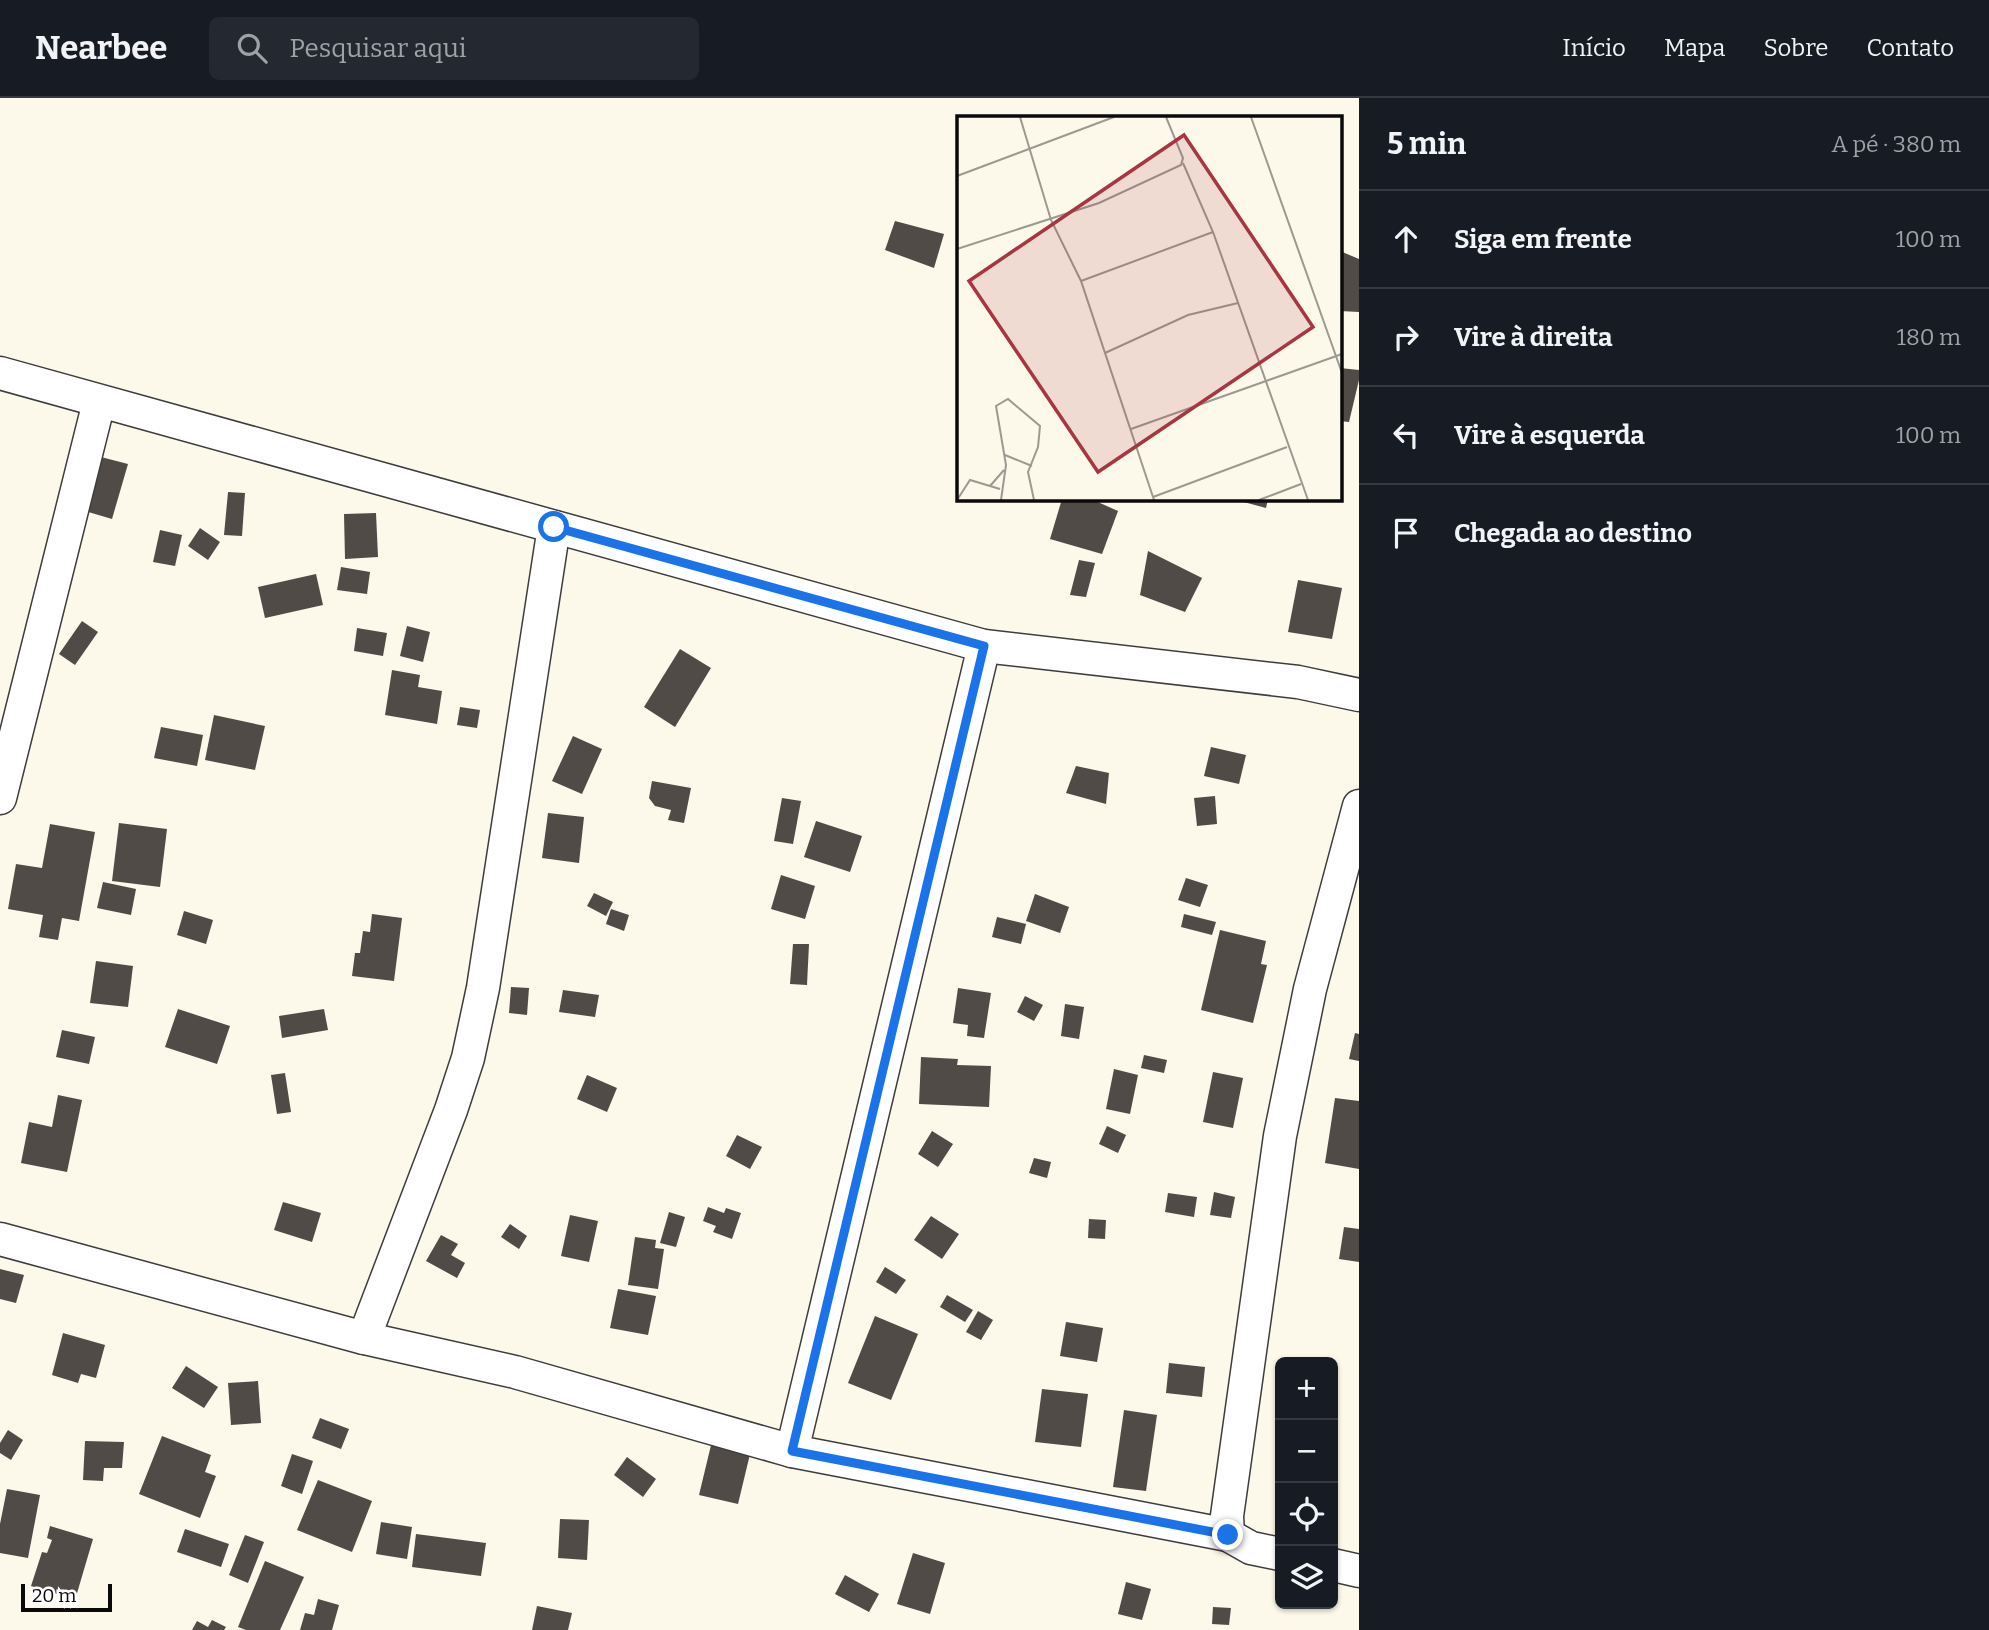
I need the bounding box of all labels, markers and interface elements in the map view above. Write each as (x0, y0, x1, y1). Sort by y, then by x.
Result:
search box (209, 17, 699, 80)
text: Nearbee (35, 28, 167, 68)
icon: search (233, 29, 271, 67)
text: Pesquisar aqui (289, 33, 467, 64)
text: Início (1562, 34, 1626, 62)
text: Mapa (1664, 34, 1725, 62)
text: Sobre (1763, 34, 1828, 62)
text: Contato (1866, 34, 1954, 62)
inset map (957, 116, 1342, 500)
text: 5 min (1387, 126, 1466, 162)
text: A pé · 380 m (1832, 130, 1961, 158)
icon: ahead (1387, 220, 1425, 258)
text: Siga em frente (1454, 224, 1632, 255)
text: 100 m (1896, 225, 1961, 253)
icon: right (1387, 318, 1425, 356)
text: Vire à direita (1454, 322, 1613, 353)
text: 180 m (1897, 323, 1961, 351)
icon: left (1387, 416, 1425, 454)
text: Vire à esquerda (1454, 420, 1645, 451)
text: 100 m (1896, 421, 1961, 449)
route start (538, 511, 569, 542)
icon: arrive (1387, 514, 1425, 552)
text: Chegada ao destino (1454, 518, 1692, 549)
map controls (1275, 1357, 1338, 1609)
button: + (1275, 1357, 1338, 1420)
button: − (1275, 1420, 1338, 1483)
button: locate (1275, 1483, 1338, 1546)
route end (1212, 1519, 1243, 1550)
button: layers (1275, 1546, 1338, 1609)
scale bar (21, 1581, 112, 1613)
text: 20 m (32, 1584, 76, 1607)

